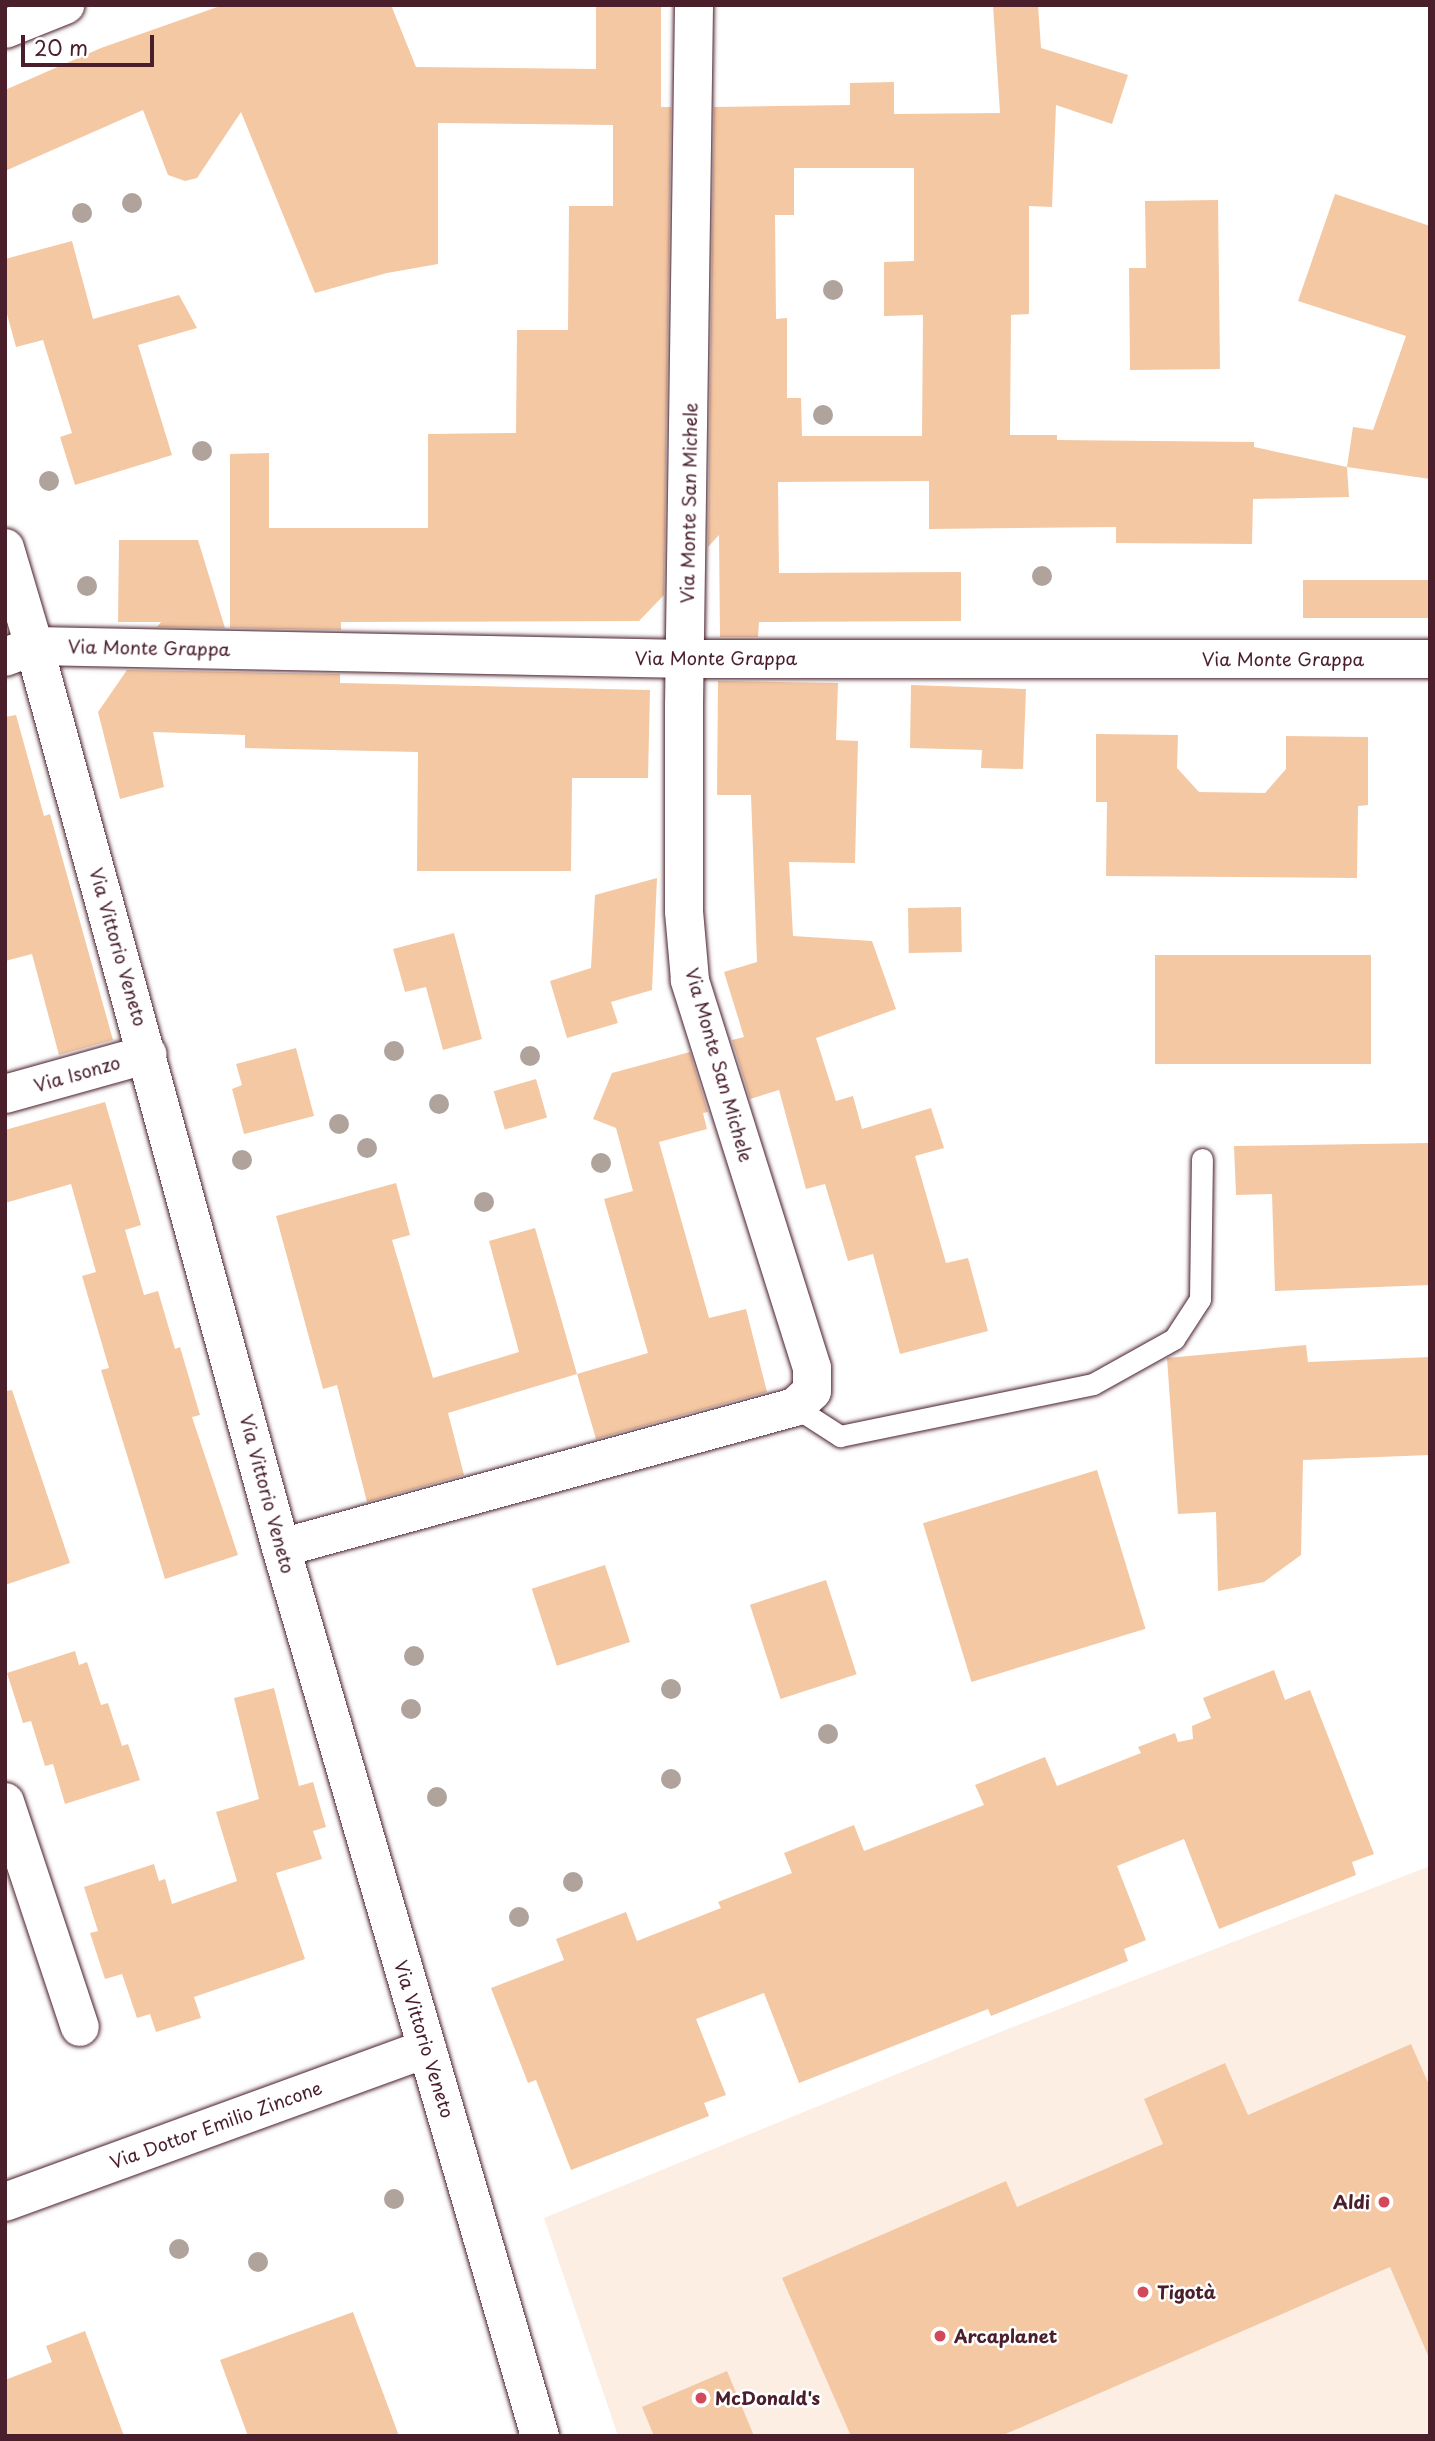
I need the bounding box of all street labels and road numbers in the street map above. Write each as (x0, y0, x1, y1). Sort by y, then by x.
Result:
street label: Via Monte San Michele (676, 403, 702, 603)
street label: Via Monte Grappa (68, 636, 230, 660)
street label: Via Monte Grappa (635, 647, 797, 669)
street label: Via Monte Grappa (1202, 648, 1364, 670)
street label: Via Vittorio Veneto (85, 866, 151, 1028)
street label: Via Monte San Michele (681, 966, 757, 1164)
street label: Via Isonzo (32, 1052, 122, 1096)
street label: Via Vittorio Veneto (235, 1412, 299, 1576)
street label: Via Vittorio Veneto (390, 1958, 458, 2120)
street label: Via Dottor Emilio Zincone (107, 2077, 325, 2173)

